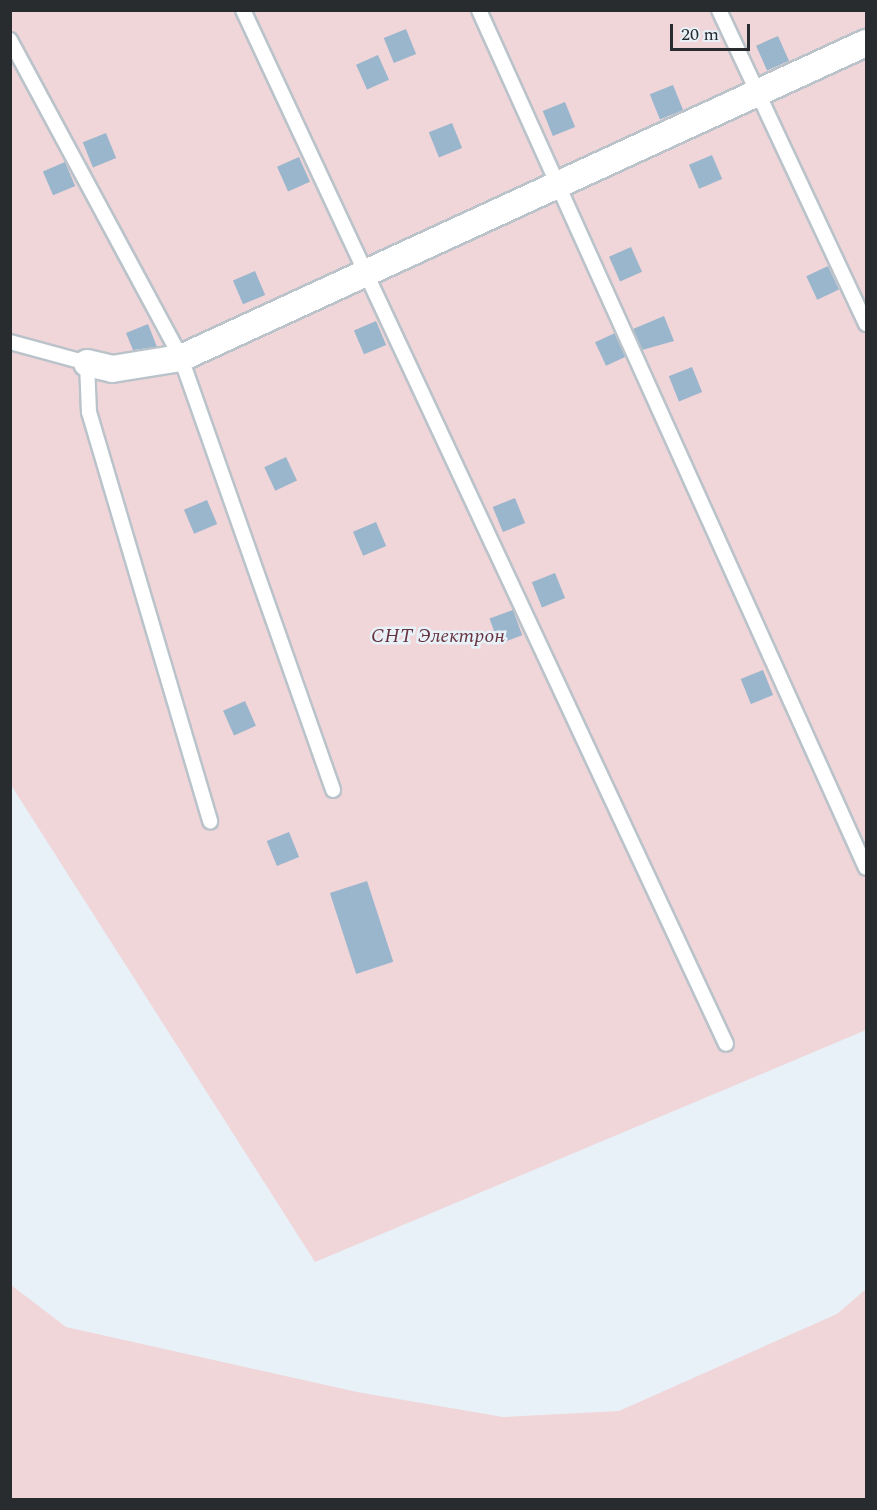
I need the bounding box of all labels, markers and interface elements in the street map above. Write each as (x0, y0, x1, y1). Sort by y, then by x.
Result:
scale bar (673, 12, 752, 50)
text: 20 m (681, 21, 719, 48)
park label: СНТ Электрон (371, 624, 505, 648)

